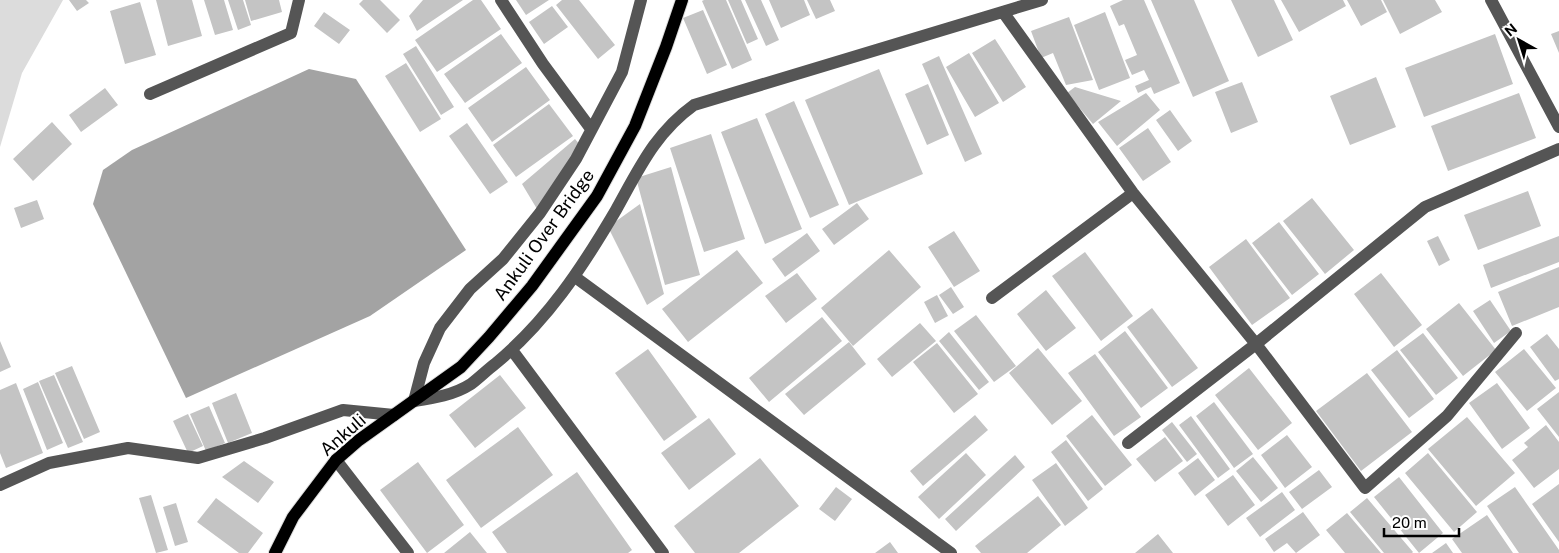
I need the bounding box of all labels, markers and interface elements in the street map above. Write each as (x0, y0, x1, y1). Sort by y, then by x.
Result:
north arrow (1494, 15, 1544, 65)
text: N (1502, 20, 1520, 40)
street label: Ankuli Over Bridge (489, 165, 598, 304)
street label: Ankuli (316, 409, 370, 460)
scale bar (1384, 506, 1459, 538)
text: 20 m (1392, 514, 1427, 531)

